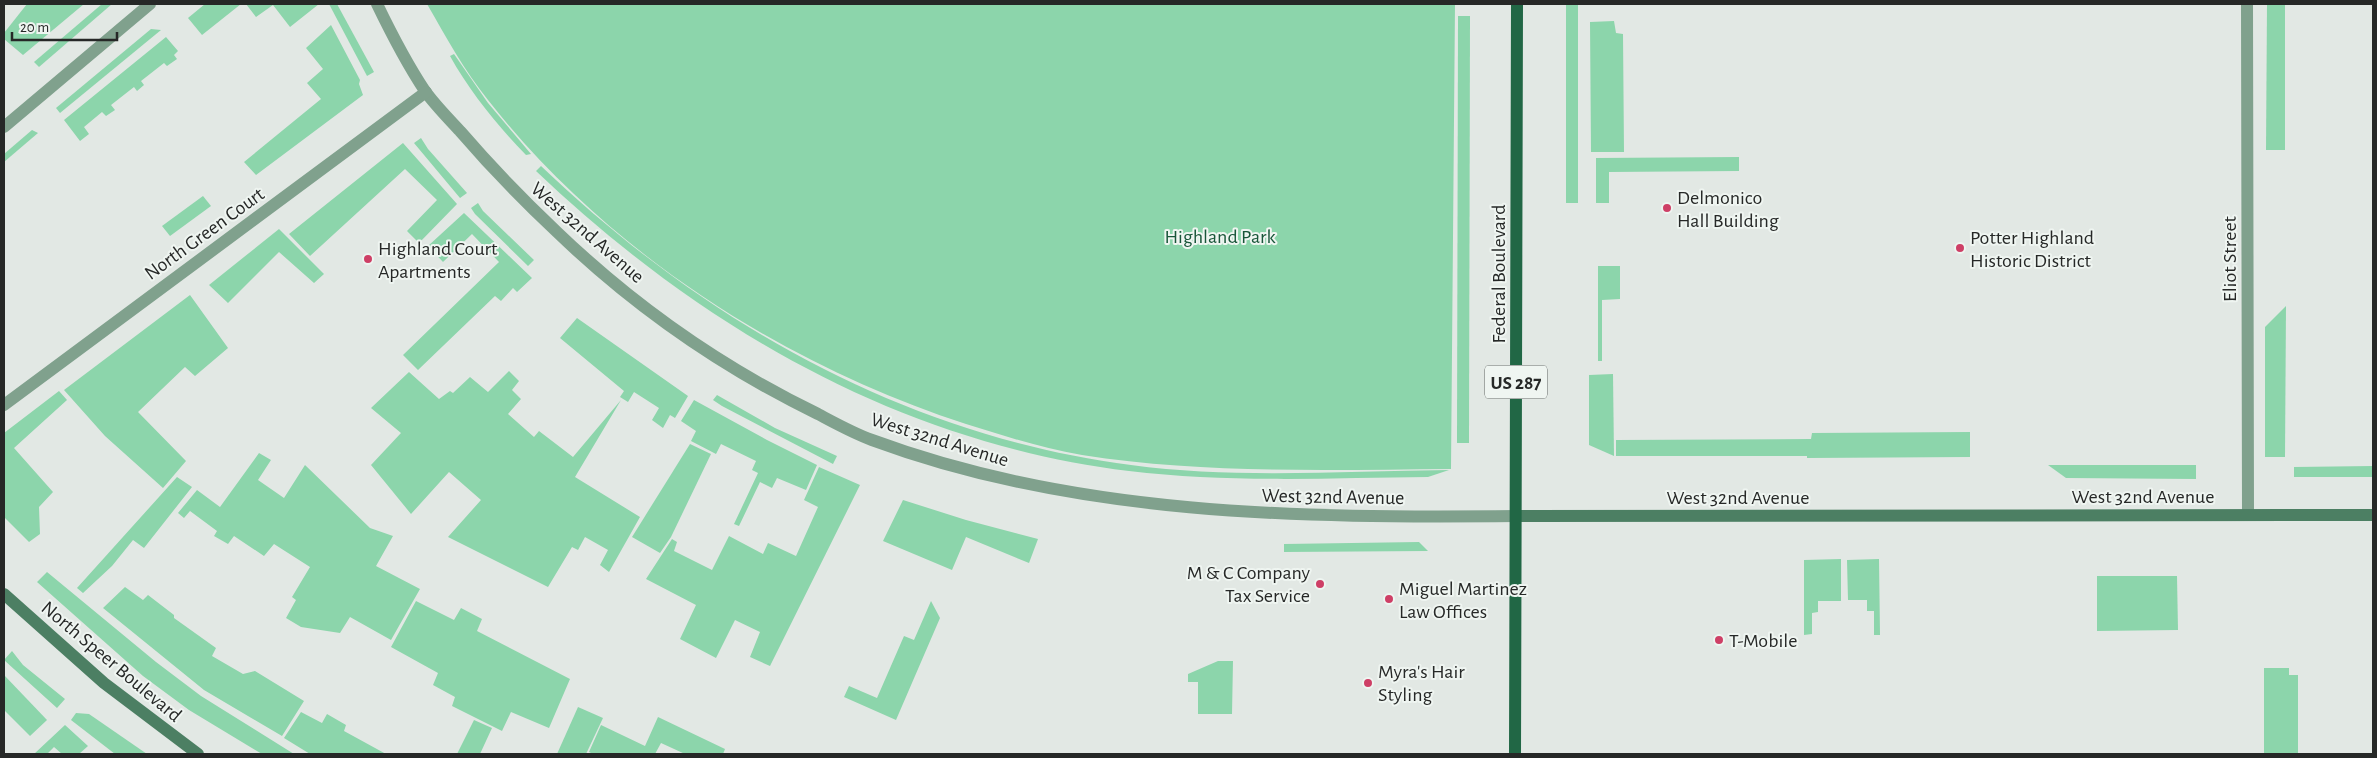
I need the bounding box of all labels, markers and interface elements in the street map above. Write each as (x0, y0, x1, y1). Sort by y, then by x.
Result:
scale bar (12, 10, 118, 42)
text: 20 m (20, 20, 49, 35)
street label: West 32nd Avenue (527, 178, 648, 287)
street label: North Green Court (141, 184, 268, 284)
place label: Delmonico Hall Building (1677, 188, 1779, 231)
marker: Delmonico Hall Building (1661, 202, 1673, 214)
street label: Federal Boulevard (1489, 204, 1509, 344)
street label: Eliot Street (2220, 215, 2240, 302)
park label: Highland Park (1164, 227, 1276, 247)
place label: Potter Highland Historic District (1970, 228, 2094, 271)
place label: Highland Court Apartments (378, 239, 498, 282)
marker: Potter Highland Historic District (1954, 242, 1966, 254)
marker: Highland Court Apartments (362, 253, 374, 265)
road number: US 287 (1485, 366, 1547, 398)
street label: West 32nd Avenue (868, 410, 1011, 470)
street label: West 32nd Avenue (1261, 486, 1405, 508)
street label: West 32nd Avenue (2072, 487, 2214, 507)
street label: West 32nd Avenue (1667, 488, 1809, 508)
place label: M & C Company Tax Service (1187, 563, 1310, 606)
marker: M & C Company Tax Service (1314, 578, 1326, 590)
place label: Miguel Martinez Law Offices (1399, 579, 1527, 622)
marker: Miguel Martinez Law Offices (1383, 593, 1395, 605)
street label: North Speer Boulevard (38, 598, 185, 726)
place label: T-Mobile (1729, 631, 1797, 651)
marker: T-Mobile (1713, 634, 1725, 646)
place label: Myra's Hair Styling (1378, 662, 1465, 705)
marker: Myra's Hair Styling (1362, 677, 1374, 689)

